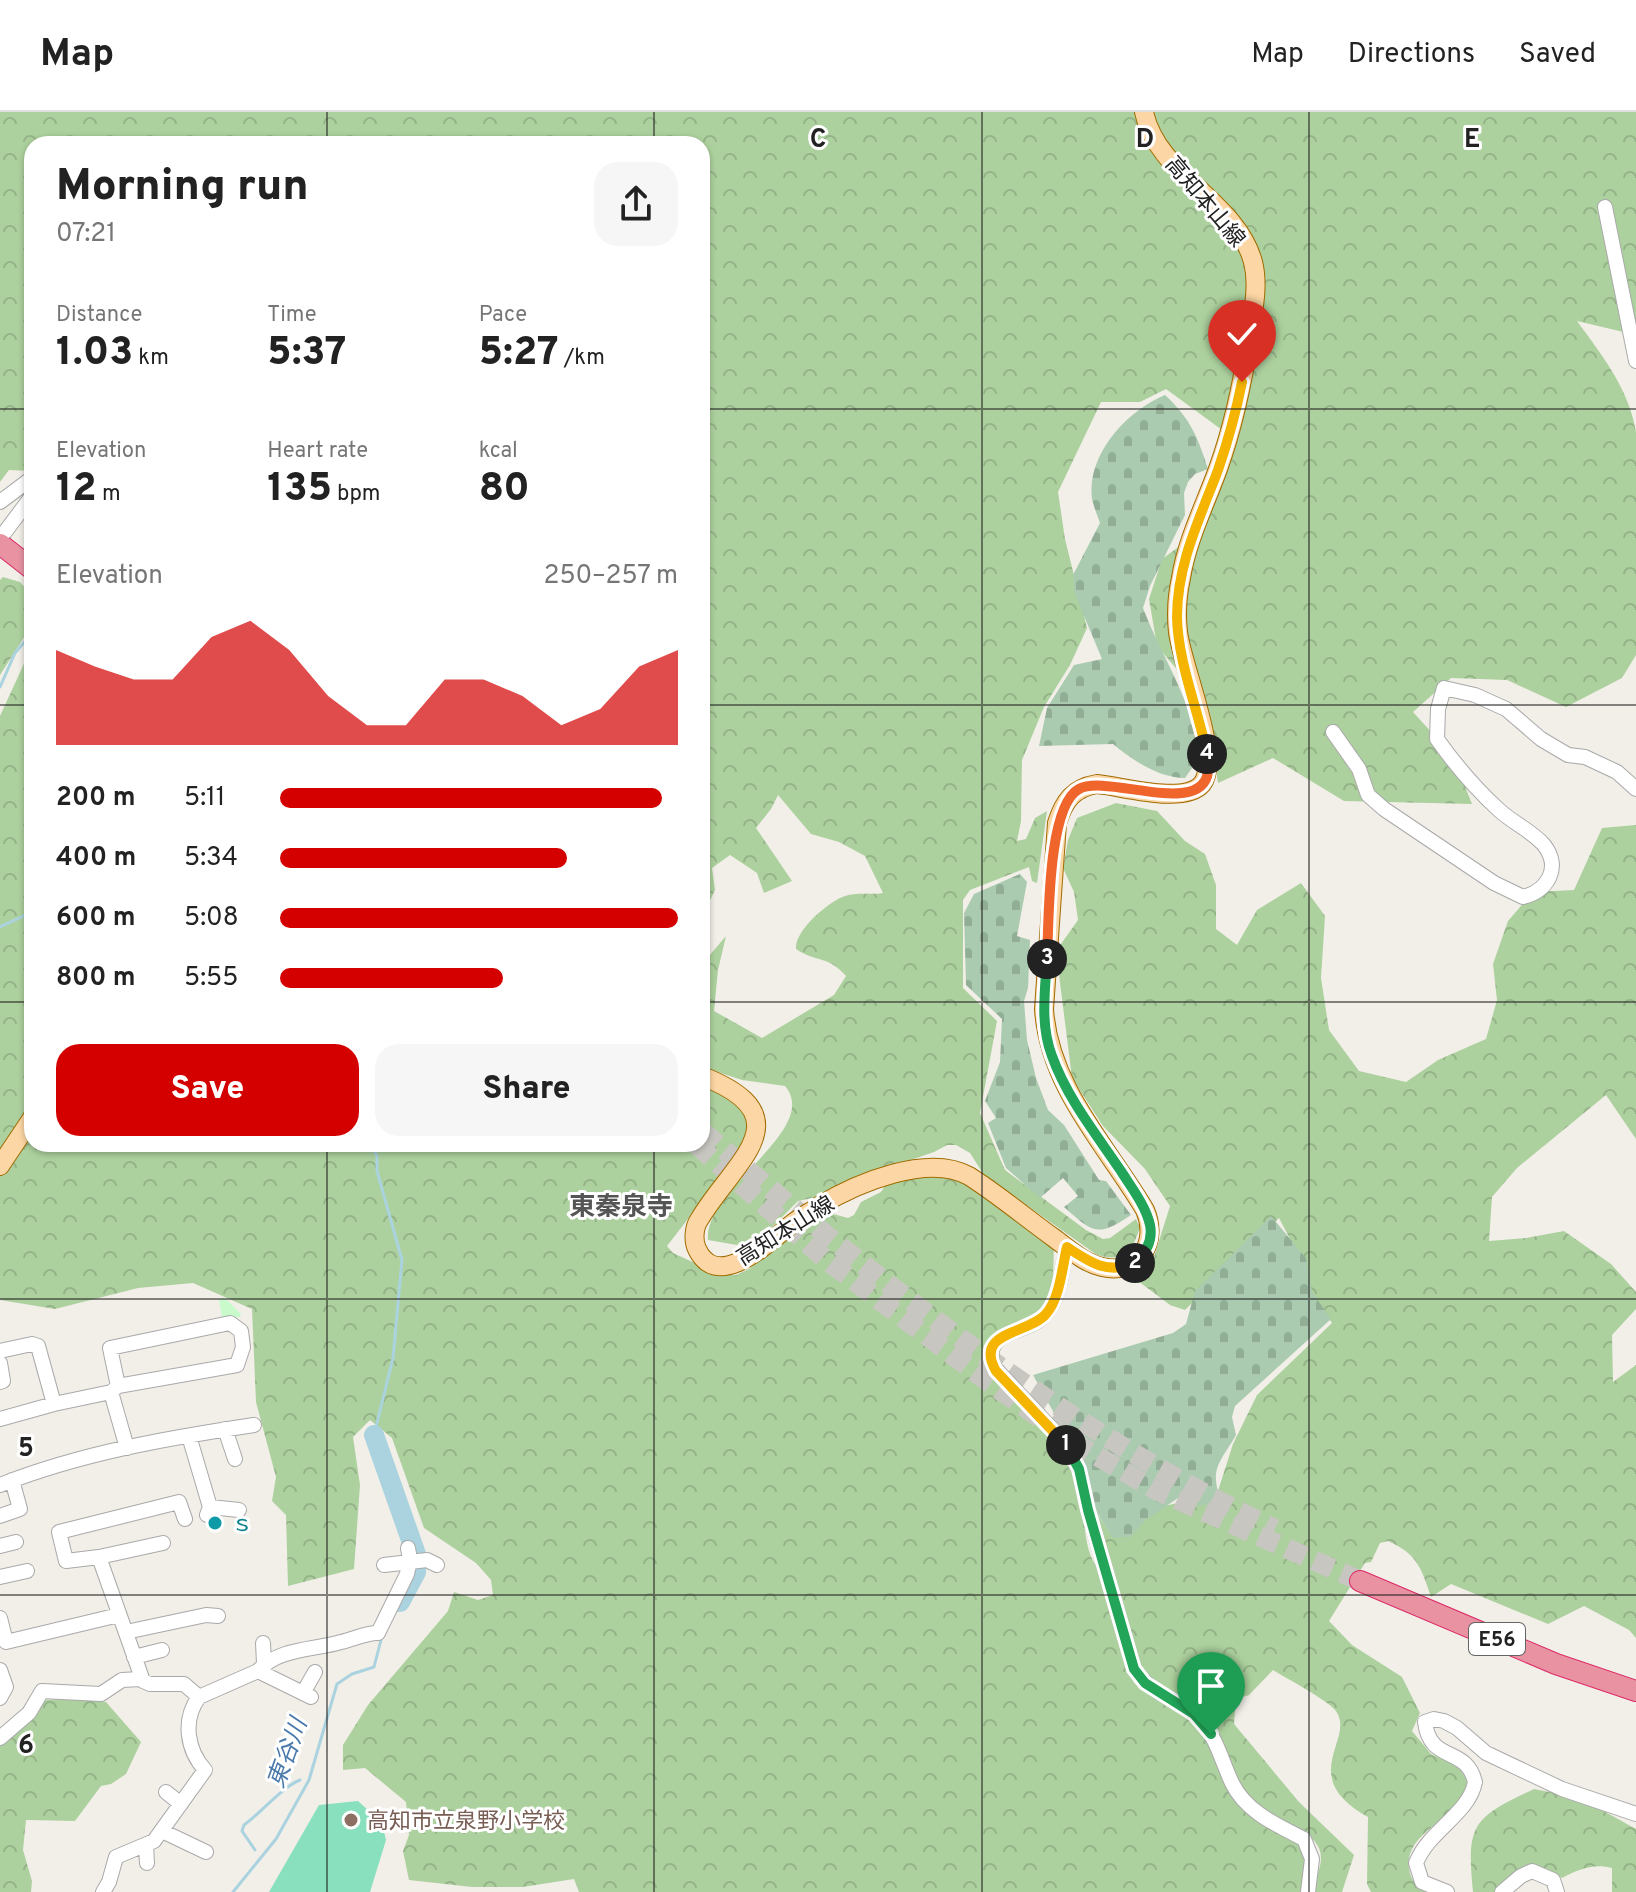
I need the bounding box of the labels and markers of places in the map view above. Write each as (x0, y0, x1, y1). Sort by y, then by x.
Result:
pin (1208, 300, 1276, 382)
pin: 4 (1187, 734, 1227, 774)
pin: 3 (1027, 939, 1067, 979)
pin: 2 (1115, 1243, 1155, 1283)
pin: 1 (1046, 1425, 1086, 1465)
place label: ｓ (231, 1512, 253, 1539)
marker: ｓ (206, 1514, 224, 1532)
pin (1177, 1652, 1245, 1734)
place label: 高知市立泉野小学校 (367, 1809, 565, 1836)
marker: 高知市立泉野小学校 (342, 1811, 360, 1829)

